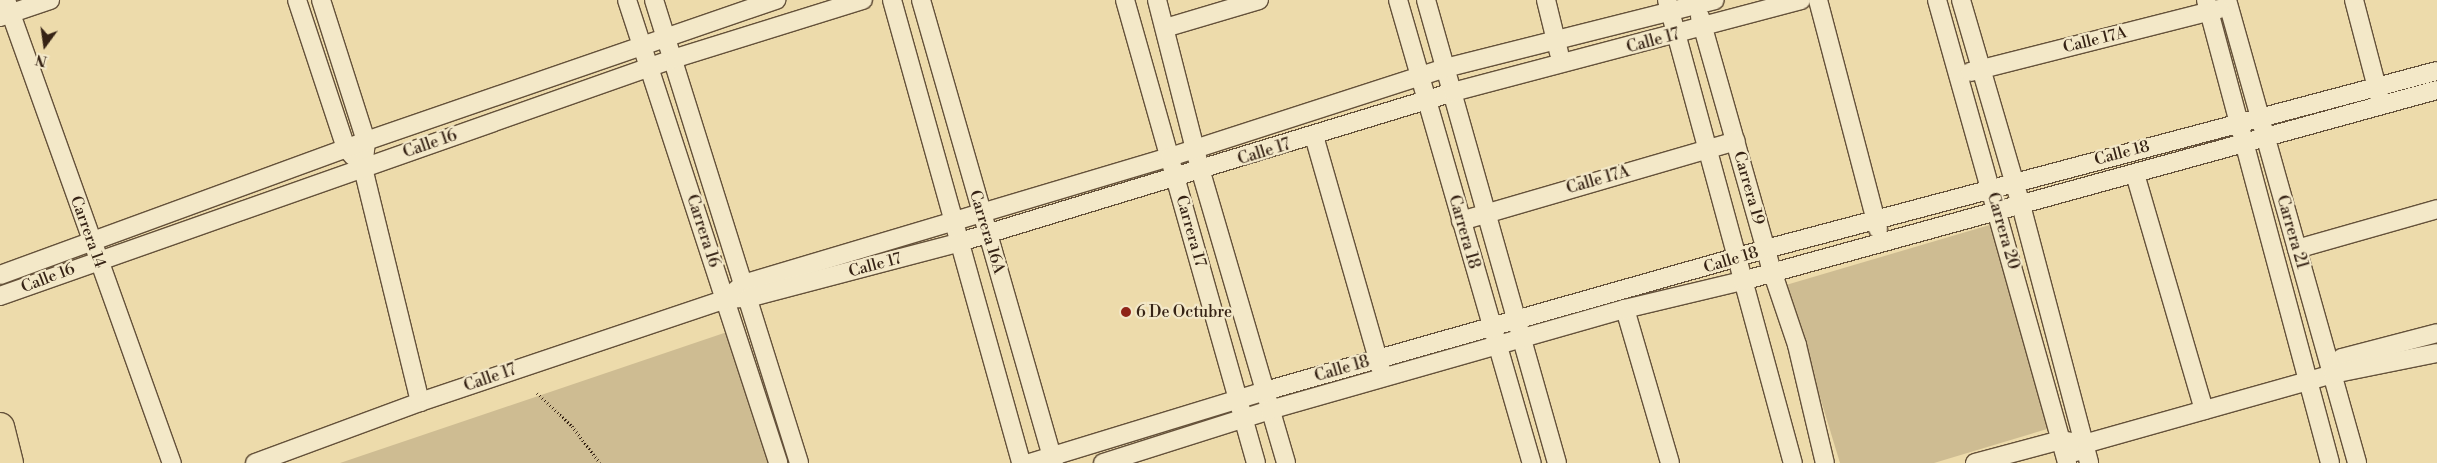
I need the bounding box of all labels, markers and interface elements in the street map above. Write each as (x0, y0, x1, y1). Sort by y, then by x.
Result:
north arrow (20, 20, 70, 70)
street label: Calle 17A (2061, 23, 2129, 57)
street label: Calle 17 (1624, 25, 1682, 57)
text: N (34, 49, 49, 70)
street label: Calle 16 (400, 126, 460, 162)
street label: Calle 17 (1235, 135, 1293, 169)
street label: Calle 18 (2092, 136, 2152, 170)
street label: Carrera 19 (1729, 149, 1769, 227)
street label: Calle 17A (1564, 162, 1632, 198)
street label: Carrera 16A (965, 188, 1009, 276)
street label: Carrera 20 (1983, 190, 2023, 272)
street label: Carrera 16 (682, 192, 724, 270)
street label: Carrera 14 (66, 193, 110, 271)
street label: Carrera 17 (1172, 193, 1210, 269)
street label: Carrera 18 (1444, 193, 1484, 271)
street label: Carrera 21 (2272, 193, 2312, 271)
street label: Calle 18 (1701, 243, 1761, 277)
street label: Calle 17 (846, 249, 904, 281)
street label: Calle 16 (18, 259, 78, 297)
place label: 6 De Octubre (1136, 302, 1232, 322)
marker: 6 De Octubre (1120, 306, 1132, 318)
street label: Calle 18 (1312, 352, 1372, 386)
street label: Calle 17 (461, 360, 519, 396)

